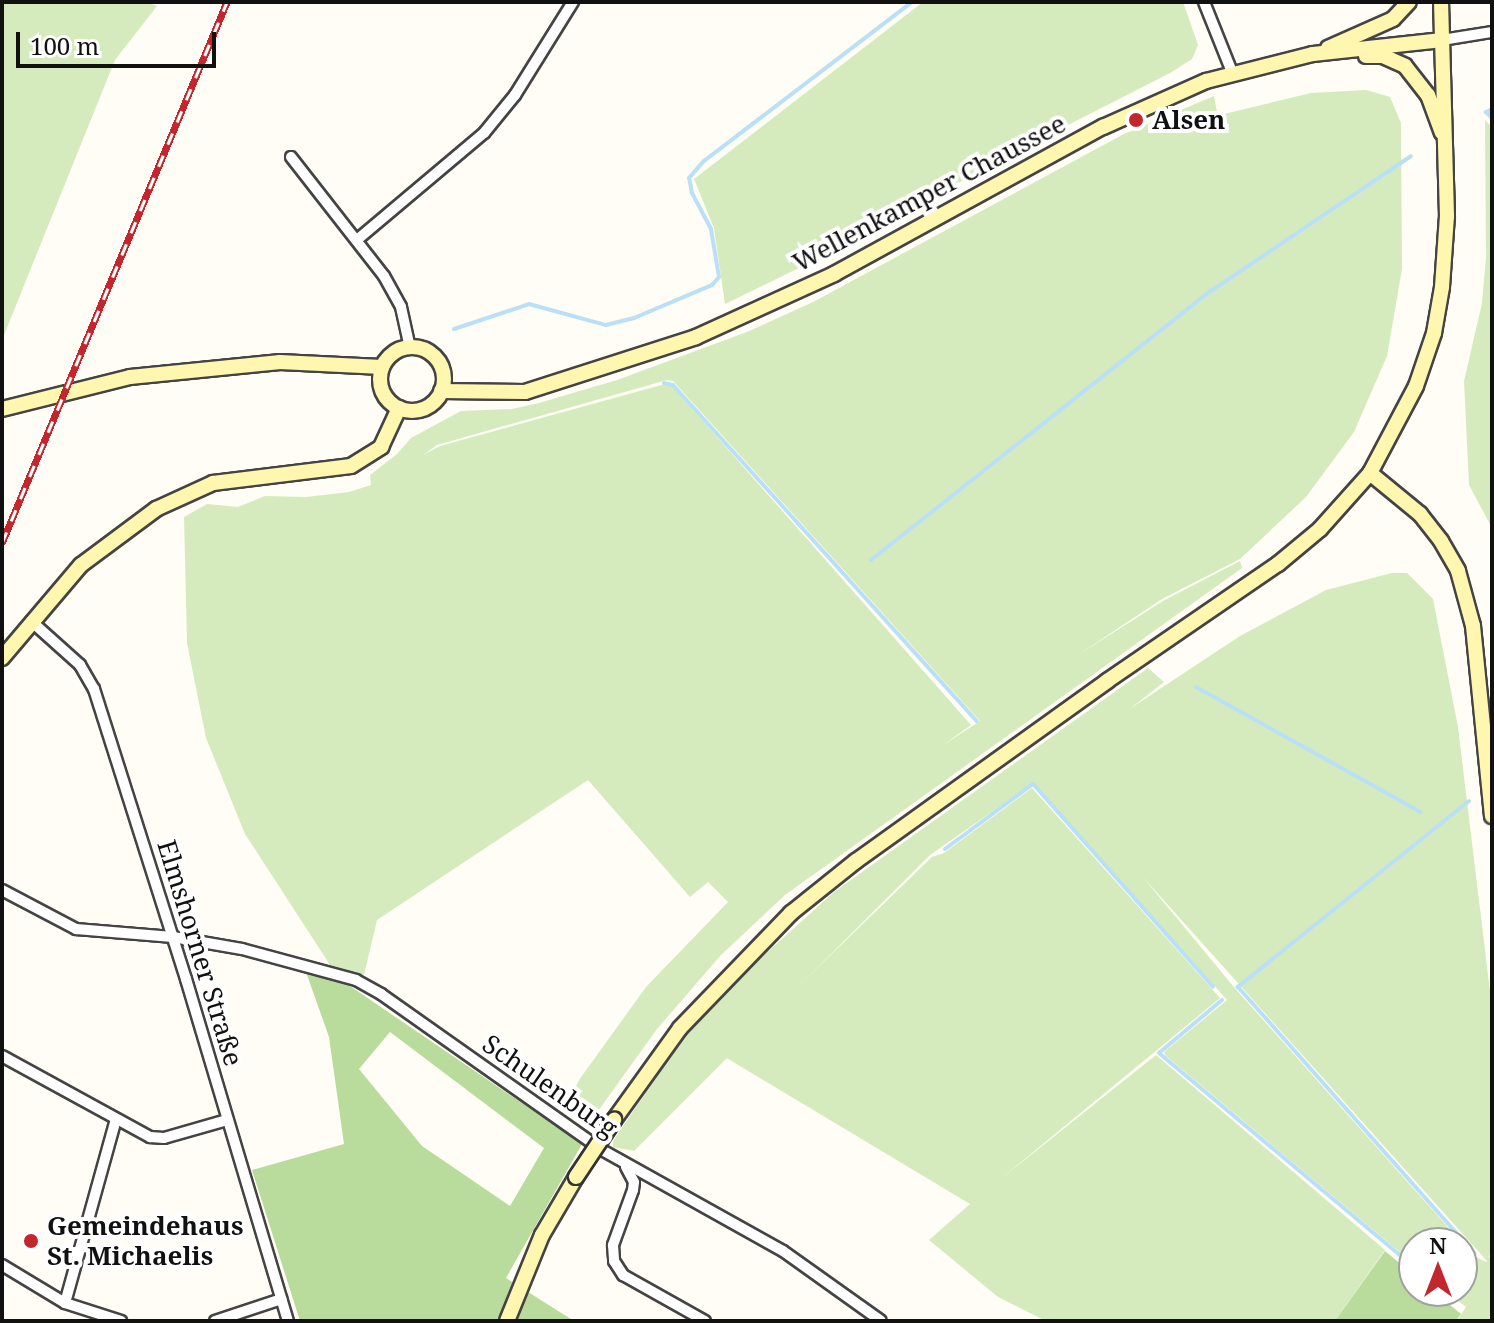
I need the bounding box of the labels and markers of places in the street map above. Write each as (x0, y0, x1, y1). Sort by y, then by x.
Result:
place label: Alsen (1152, 104, 1225, 136)
marker: Alsen (1127, 111, 1145, 129)
place label: Gemeindehaus St. Michaelis (47, 1210, 243, 1272)
marker: Gemeindehaus St. Michaelis (22, 1232, 40, 1250)

